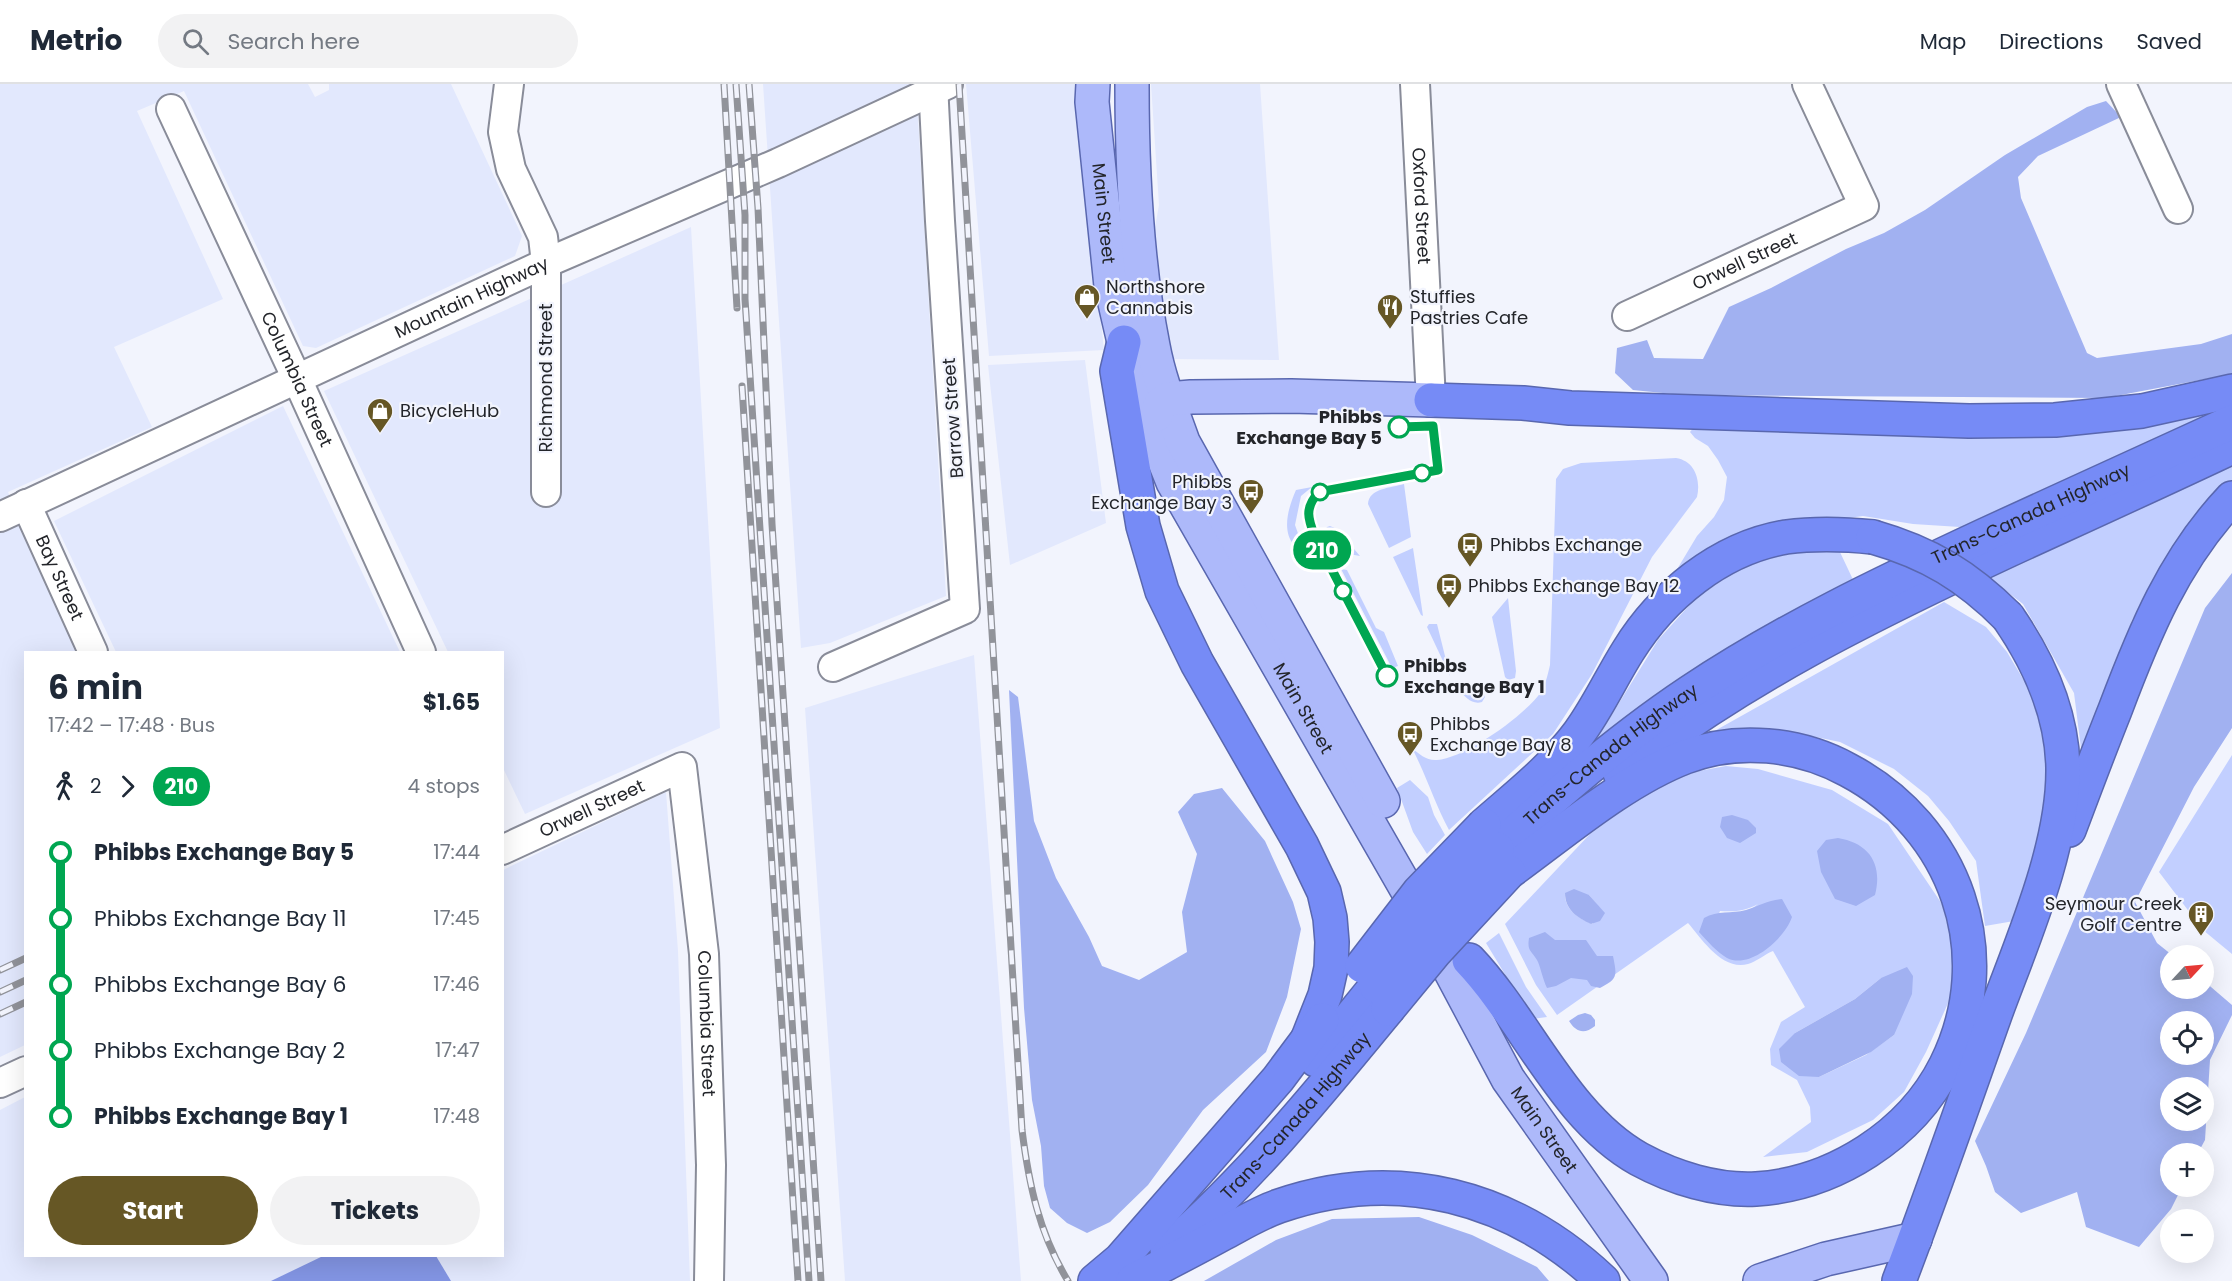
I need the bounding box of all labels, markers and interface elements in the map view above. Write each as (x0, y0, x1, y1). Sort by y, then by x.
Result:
search box (158, 14, 578, 68)
text: Metrio (30, 21, 122, 60)
icon: search (179, 25, 212, 58)
text: Search here (227, 26, 360, 57)
text: Map (1920, 27, 1966, 56)
text: Directions (1999, 27, 2103, 56)
text: Saved (2136, 27, 2202, 56)
street label: Oxford Street (1406, 147, 1437, 265)
street label: Main Street (1086, 162, 1122, 265)
street label: Orwell Street (1688, 226, 1801, 296)
street label: Mountain Highway (390, 251, 552, 344)
place label: Northshore Cannabis (1106, 274, 1205, 320)
shop icon: Northshore Cannabis (1072, 282, 1102, 320)
place label: Stuffies Pastries Cafe (1410, 284, 1528, 330)
restaurant icon: Stuffies Pastries Cafe (1375, 292, 1405, 330)
street label: Richmond Street (533, 303, 558, 453)
street label: Columbia Street (255, 307, 339, 451)
street label: Barrow Street (936, 357, 969, 479)
shop icon: BicycleHub (365, 396, 395, 434)
place label: BicycleHub (400, 398, 499, 423)
place label: Phibbs Exchange Bay 5 (1236, 404, 1382, 450)
marker: Phibbs Exchange Bay 5 (1388, 416, 1410, 438)
street label: Trans-Canada Highway (1927, 457, 2134, 570)
unlabelled marker (1413, 464, 1431, 482)
place label: Phibbs Exchange Bay 3 (1091, 469, 1232, 515)
bus stop icon: Phibbs Exchange Bay 3 (1236, 477, 1266, 515)
unlabelled marker (1311, 483, 1329, 501)
line badge: 210 (1288, 530, 1356, 570)
bus stop icon: Phibbs Exchange (1455, 530, 1485, 568)
street label: Bay Street (30, 531, 90, 624)
place label: Phibbs Exchange (1490, 532, 1642, 557)
text: 210 (1305, 536, 1339, 565)
bus stop icon: Phibbs Exchange Bay 12 (1434, 571, 1464, 609)
place label: Phibbs Exchange Bay 12 (1468, 573, 1679, 598)
unlabelled marker (1334, 582, 1352, 600)
place label: Phibbs Exchange Bay 1 (1404, 653, 1545, 699)
street label: Main Street (1267, 658, 1339, 758)
text: 6 min (48, 664, 143, 711)
marker: Phibbs Exchange Bay 1 (1376, 665, 1398, 687)
street label: Trans-Canada Highway (1518, 677, 1702, 831)
text: $1.65 (423, 687, 480, 718)
text: 17:42 – 17:48 · Bus (48, 711, 215, 739)
place label: Phibbs Exchange Bay 8 (1430, 711, 1572, 757)
bus stop icon: Phibbs Exchange Bay 8 (1395, 719, 1425, 757)
icon: walk (48, 770, 81, 803)
icon: forward (111, 770, 144, 803)
text: 2 (90, 772, 102, 800)
text: 210 (165, 772, 198, 801)
text: 4 stops (408, 772, 480, 800)
street label: Orwell Street (535, 773, 648, 843)
text: Phibbs Exchange Bay 5 (94, 837, 354, 868)
text: 17:44 (433, 838, 480, 866)
place label: Seymour Creek Golf Centre (2045, 891, 2183, 937)
building icon: Seymour Creek Golf Centre (2186, 899, 2216, 937)
text: Phibbs Exchange Bay 11 (94, 903, 347, 934)
text: 17:45 (433, 904, 480, 932)
north arrow (2160, 945, 2214, 999)
map controls (2160, 945, 2214, 1263)
street label: Columbia Street (692, 950, 722, 1097)
text: Phibbs Exchange Bay 6 (94, 969, 347, 1000)
text: 17:46 (433, 970, 480, 998)
button: locate (2160, 1011, 2214, 1065)
street label: Trans-Canada Highway (1215, 1026, 1376, 1205)
text: Phibbs Exchange Bay 2 (94, 1035, 345, 1066)
text: 17:47 (435, 1036, 480, 1064)
button: layers (2160, 1077, 2214, 1131)
street label: Main Street (1505, 1081, 1584, 1178)
text: Phibbs Exchange Bay 1 (94, 1101, 348, 1132)
text: 17:48 (433, 1102, 480, 1130)
button: + (2160, 1143, 2214, 1197)
button: Start (48, 1176, 258, 1245)
button: Tickets (270, 1176, 480, 1245)
button: − (2160, 1209, 2214, 1263)

